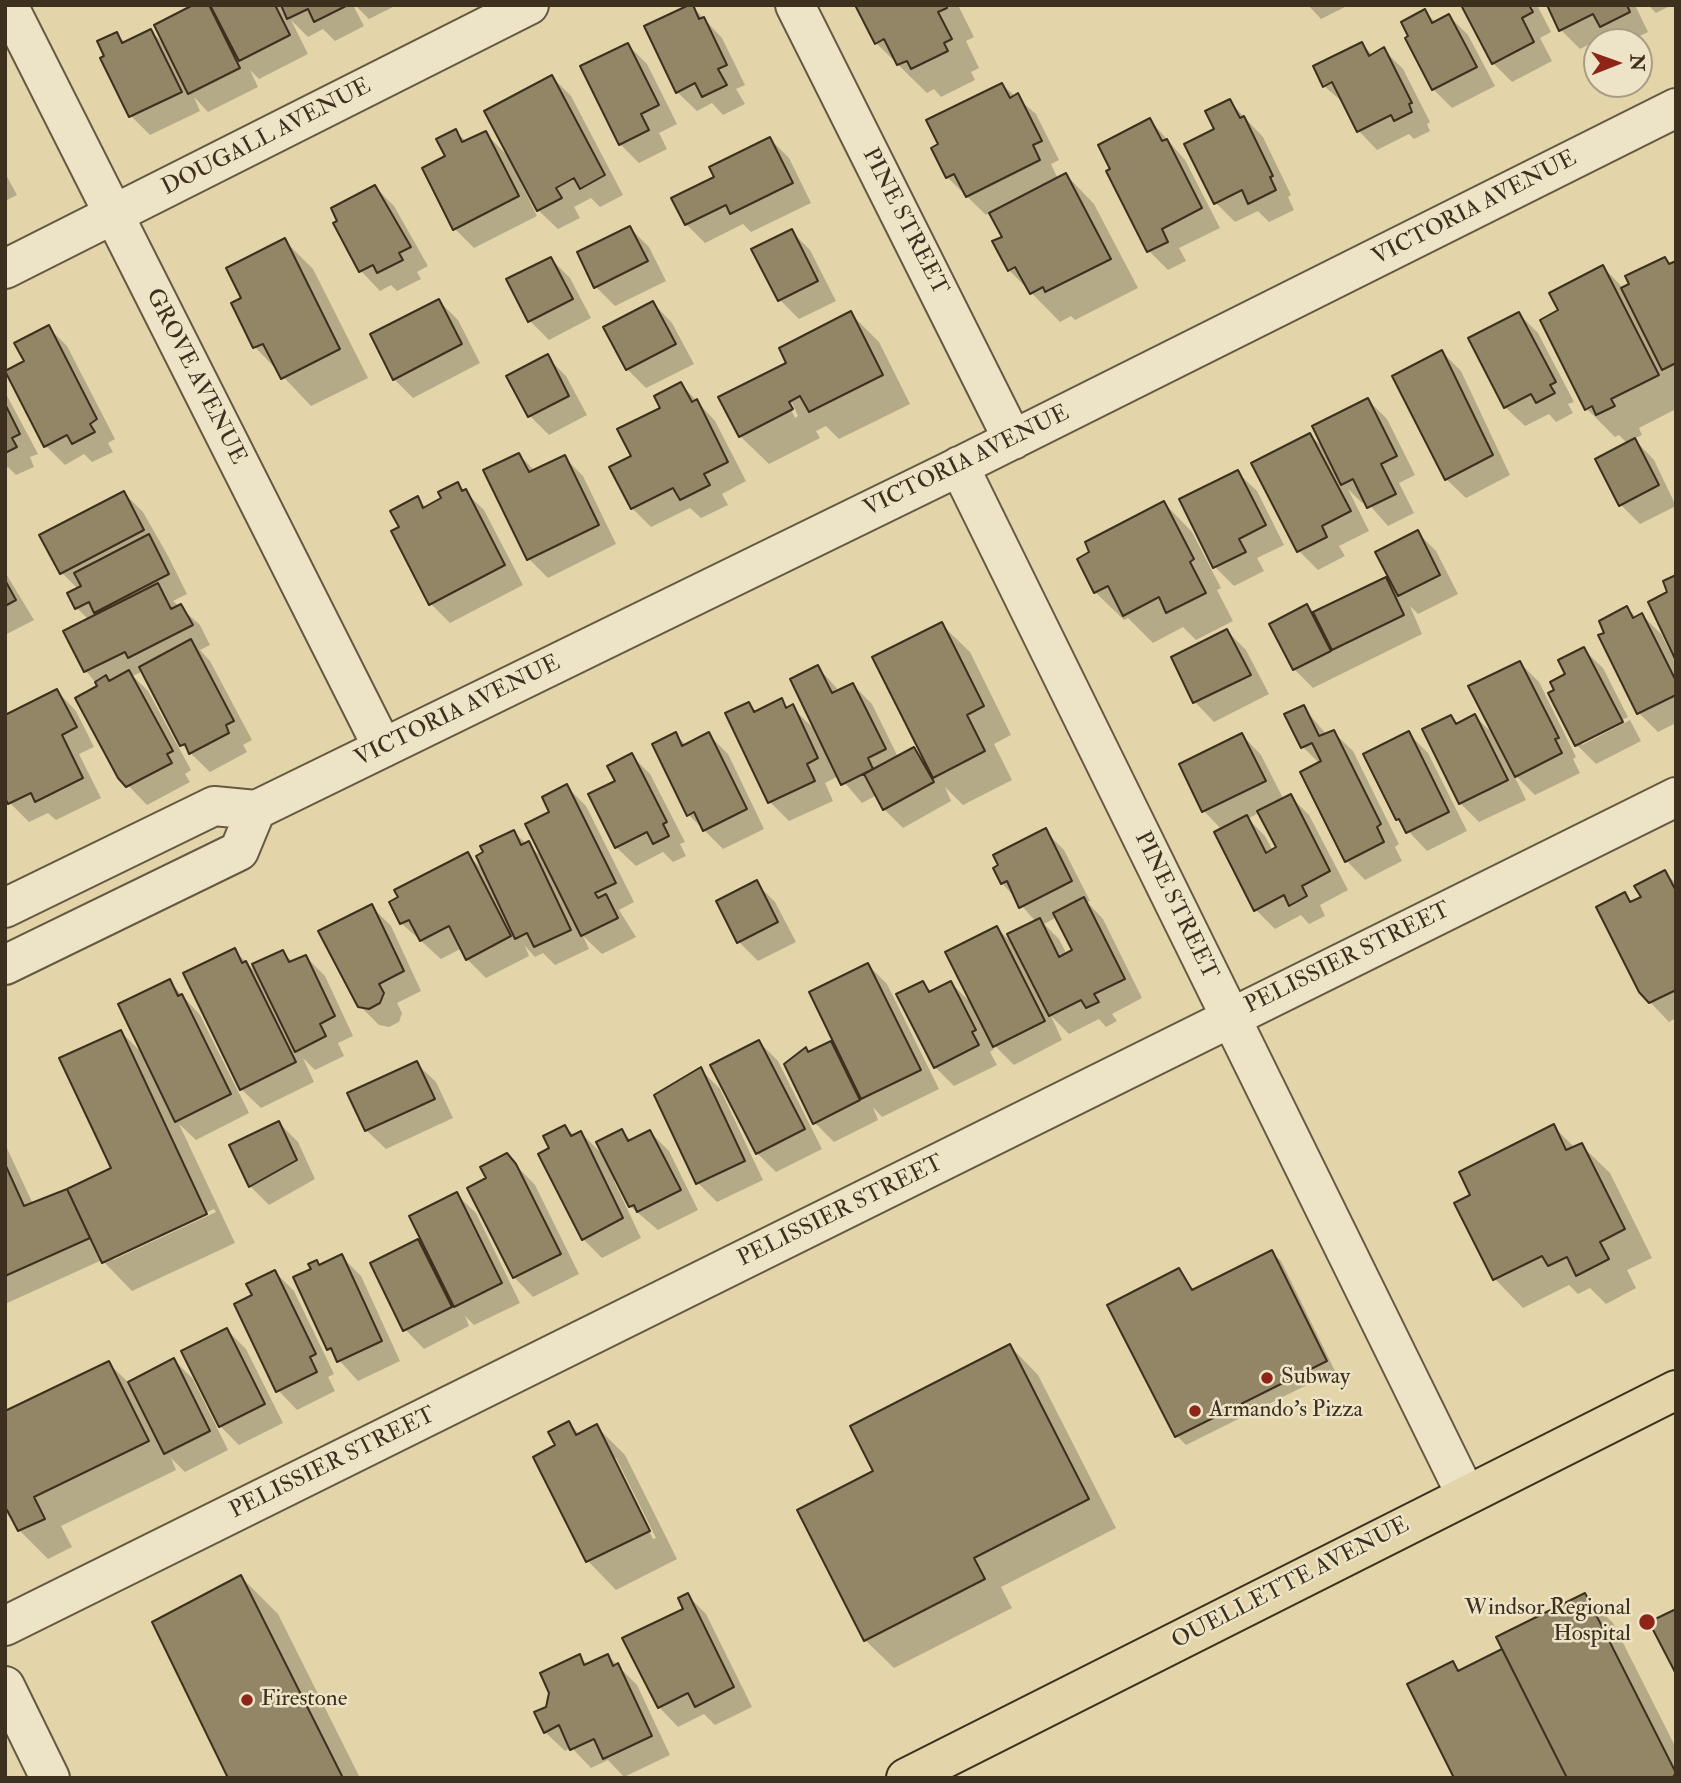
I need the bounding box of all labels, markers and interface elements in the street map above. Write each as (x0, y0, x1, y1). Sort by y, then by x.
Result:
north arrow (1583, 28, 1653, 98)
text: N (1625, 54, 1649, 71)
street label: DOUGALL AVENUE (158, 73, 376, 203)
street label: PINE STREET (855, 144, 953, 300)
street label: VICTORIA AVENUE (1368, 146, 1582, 272)
street label: GROVE AVENUE (139, 285, 251, 469)
street label: VICTORIA AVENUE (860, 400, 1074, 524)
street label: VICTORIA AVENUE (351, 650, 565, 774)
street label: PINE STREET (1127, 827, 1223, 985)
street label: PELISSIER STREET (1241, 897, 1455, 1021)
street label: PELISSIER STREET (734, 1150, 948, 1274)
place label: Subway (1281, 1364, 1350, 1392)
marker: Subway (1259, 1370, 1275, 1386)
place label: Armando's Pizza (1209, 1397, 1363, 1425)
street label: PELISSIER STREET (226, 1402, 440, 1526)
marker: Armando's Pizza (1187, 1403, 1203, 1419)
street label: OUELLETTE AVENUE (1168, 1512, 1414, 1656)
place label: Windsor Regional Hospital (1464, 1595, 1631, 1649)
marker: Windsor Regional Hospital (1637, 1612, 1657, 1632)
place label: Firestone (261, 1686, 347, 1714)
marker: Firestone (239, 1692, 255, 1708)

